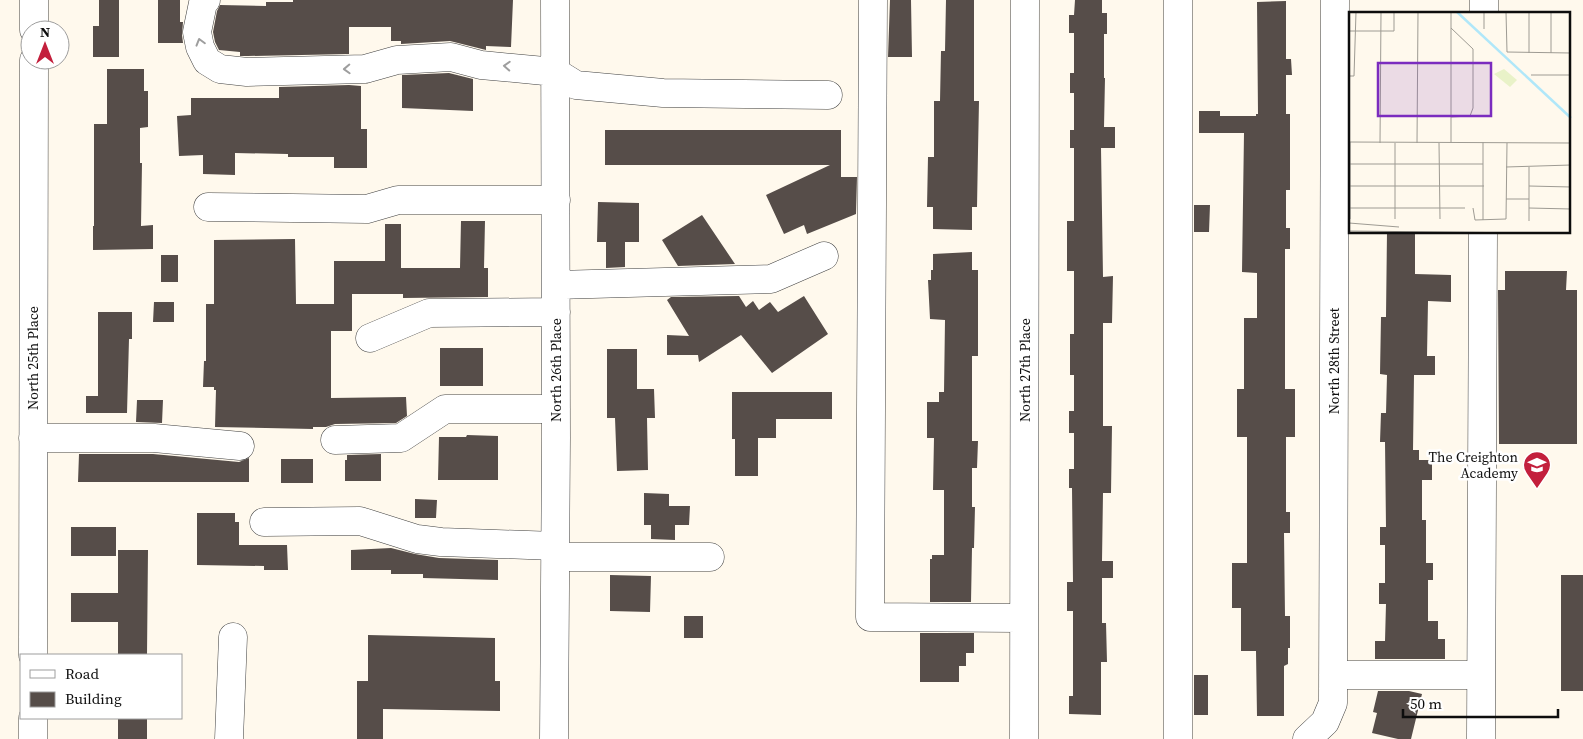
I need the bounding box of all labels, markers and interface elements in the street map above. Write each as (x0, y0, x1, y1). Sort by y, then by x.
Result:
inset map (1349, 12, 1570, 234)
north arrow (20, 20, 70, 70)
text: N (40, 22, 50, 42)
one-way arrow (195, 38, 205, 46)
one-way arrow (503, 61, 511, 72)
one-way arrow (342, 64, 350, 74)
street label: North 25th Place (23, 306, 43, 410)
street label: North 28th Street (1324, 307, 1344, 414)
street label: North 26th Place (546, 318, 566, 422)
street label: North 27th Place (1015, 318, 1035, 422)
place label: The Creighton Academy (1429, 447, 1519, 483)
school or university icon: The Creighton Academy (1522, 450, 1552, 489)
legend (20, 654, 182, 719)
text: Road (65, 663, 99, 684)
scale bar (1403, 686, 1558, 718)
text: Building (65, 688, 122, 709)
text: 50 m (1410, 693, 1442, 714)

